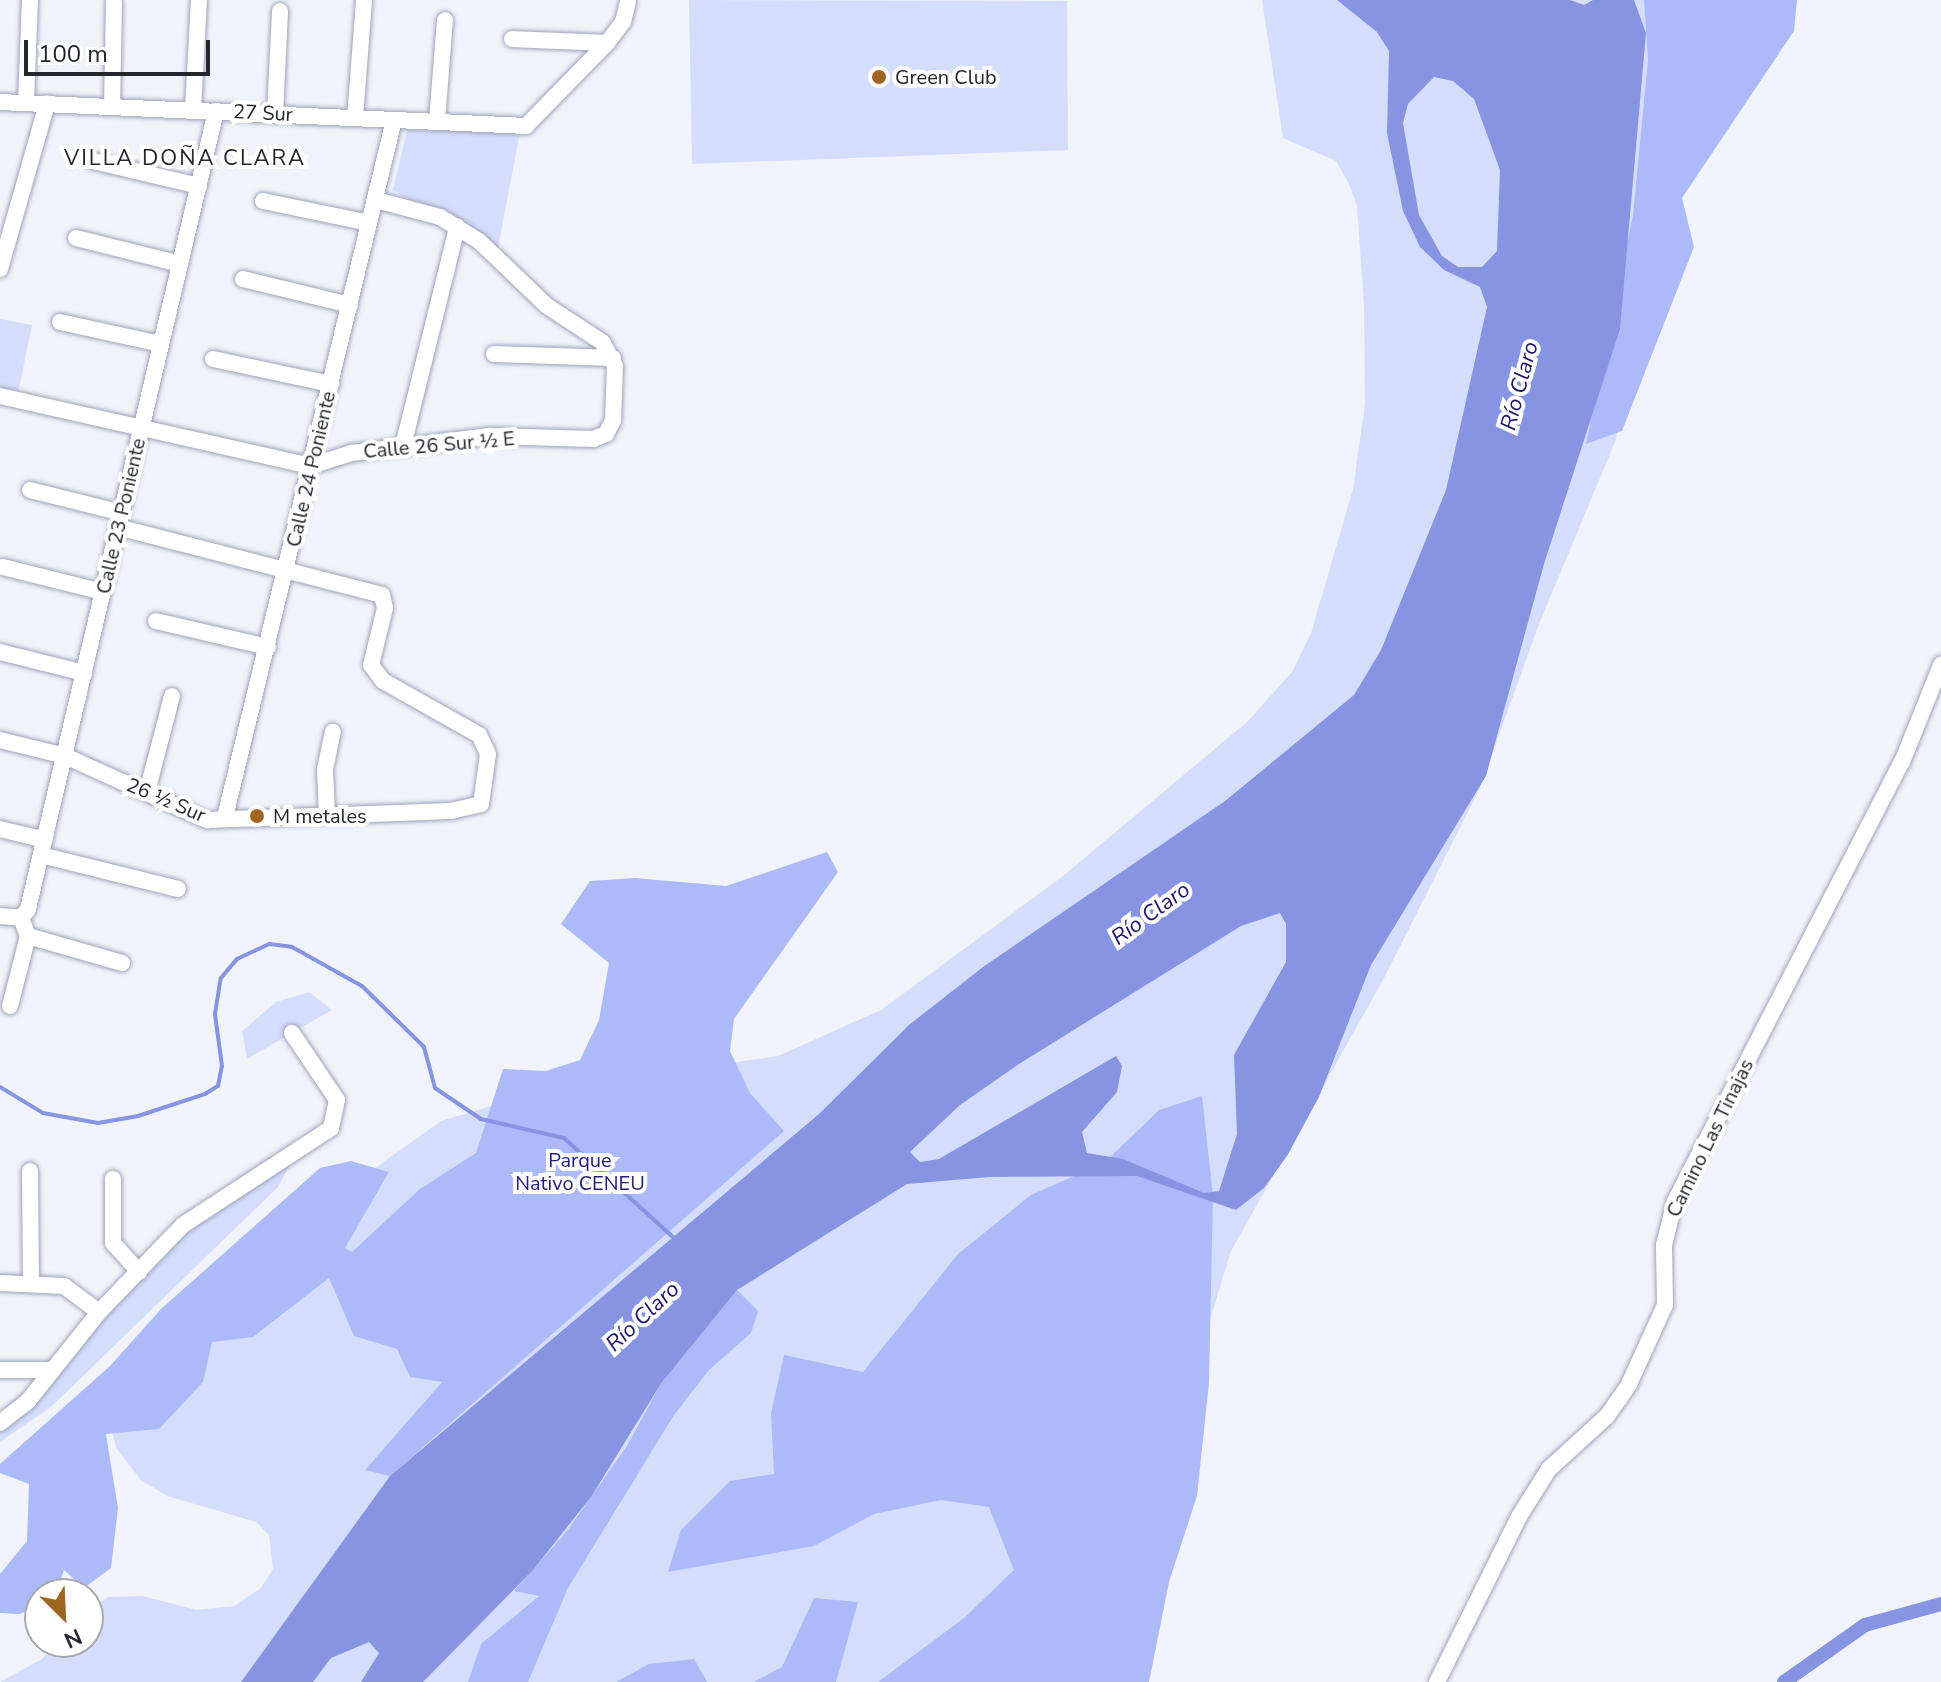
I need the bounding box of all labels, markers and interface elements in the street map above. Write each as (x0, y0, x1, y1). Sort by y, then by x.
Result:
scale bar (28, 24, 214, 74)
text: 100 m (38, 38, 108, 70)
place label: Green Club (895, 65, 997, 89)
marker: Green Club (870, 68, 888, 86)
street label: 27 Sur (233, 99, 293, 127)
district label: VILLA DOÑA CLARA (64, 146, 306, 172)
water label: Río Claro (1496, 339, 1544, 433)
street label: Calle 24 Poniente (281, 389, 341, 549)
street label: Calle 26 Sur ½ E (362, 426, 516, 464)
street label: Calle 23 Poniente (91, 436, 151, 596)
street label: 26 ½ Sur (123, 773, 209, 827)
place label: M metales (273, 804, 367, 828)
marker: M metales (248, 807, 266, 825)
water label: Río Claro (1107, 877, 1195, 951)
street label: Camino Las Tinajas (1661, 1055, 1759, 1221)
park label: Parque Nativo CENEU (515, 1148, 645, 1195)
water label: Río Claro (601, 1276, 685, 1358)
north arrow (24, 1578, 104, 1658)
text: N (59, 1621, 87, 1655)

